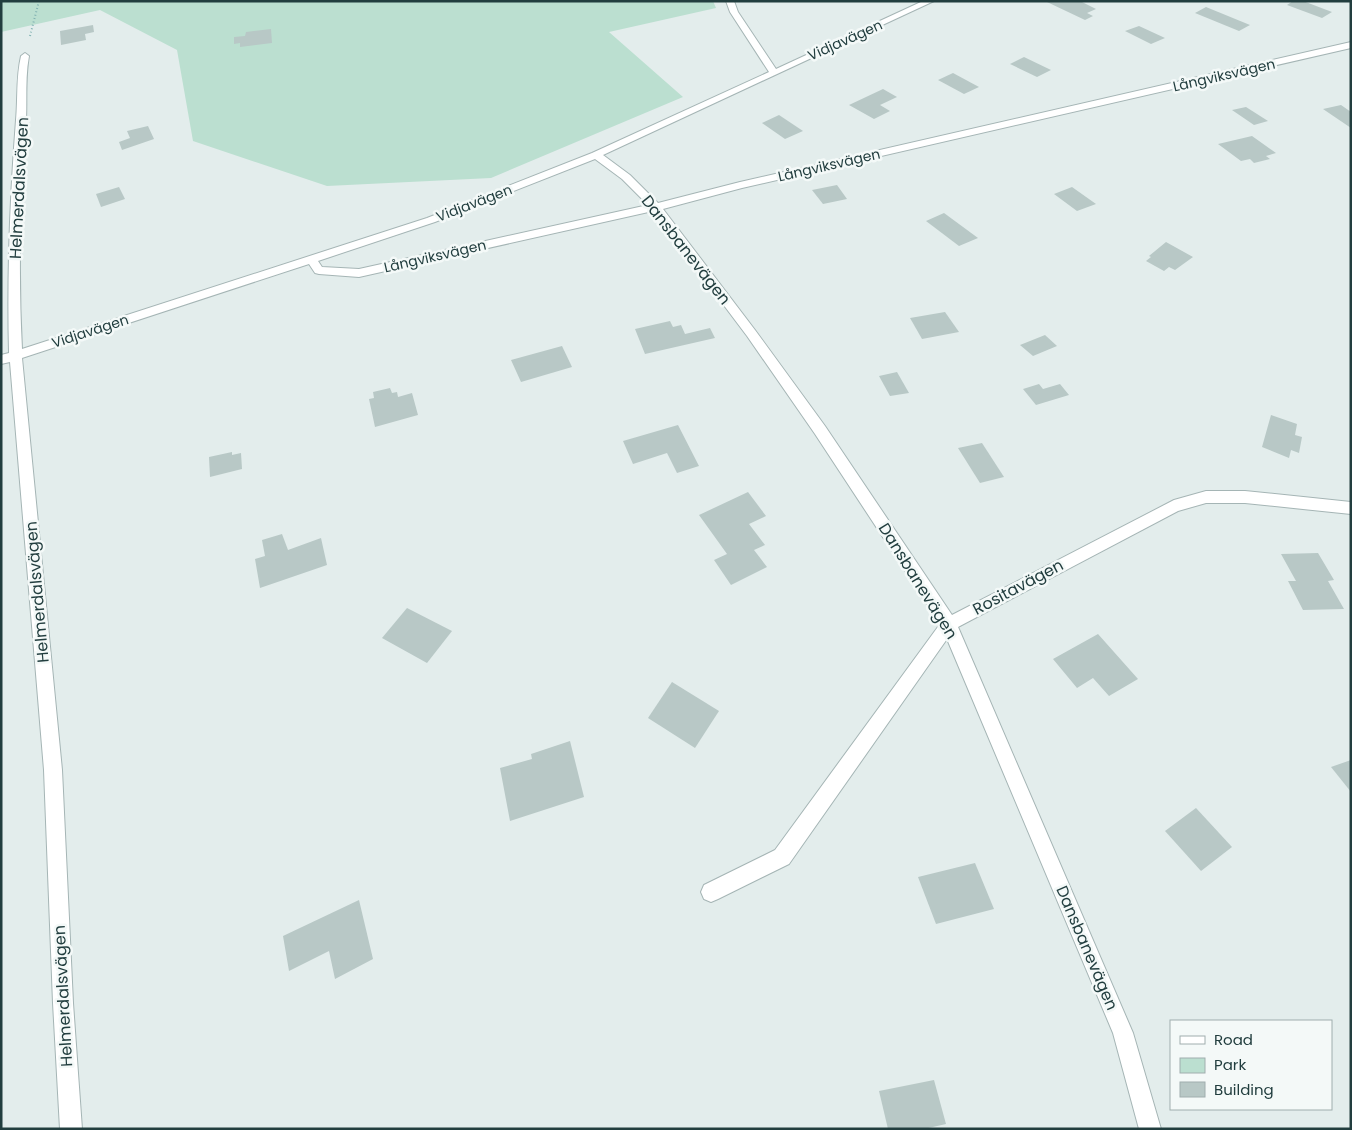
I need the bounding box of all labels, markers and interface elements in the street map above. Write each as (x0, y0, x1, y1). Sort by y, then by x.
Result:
street label: Vidjavägen (805, 15, 885, 65)
street label: Långviksvägen (1171, 54, 1277, 96)
street label: Helmerdalsvägen (4, 117, 34, 259)
street label: Långviksvägen (776, 144, 882, 186)
street label: Vidjavägen (433, 179, 515, 227)
street label: Dansbanevägen (636, 190, 736, 310)
street label: Långviksvägen (382, 235, 488, 277)
street label: Vidjavägen (49, 309, 131, 353)
street label: Dansbanevägen (873, 518, 963, 644)
street label: Helmerdalsvägen (19, 520, 55, 664)
street label: Rositavägen (969, 553, 1067, 621)
street label: Dansbanevägen (1050, 882, 1124, 1014)
street label: Helmerdalsvägen (48, 925, 78, 1067)
legend (1170, 1020, 1332, 1110)
text: Road (1214, 1029, 1253, 1050)
text: Park (1214, 1054, 1246, 1075)
text: Building (1214, 1079, 1274, 1100)

